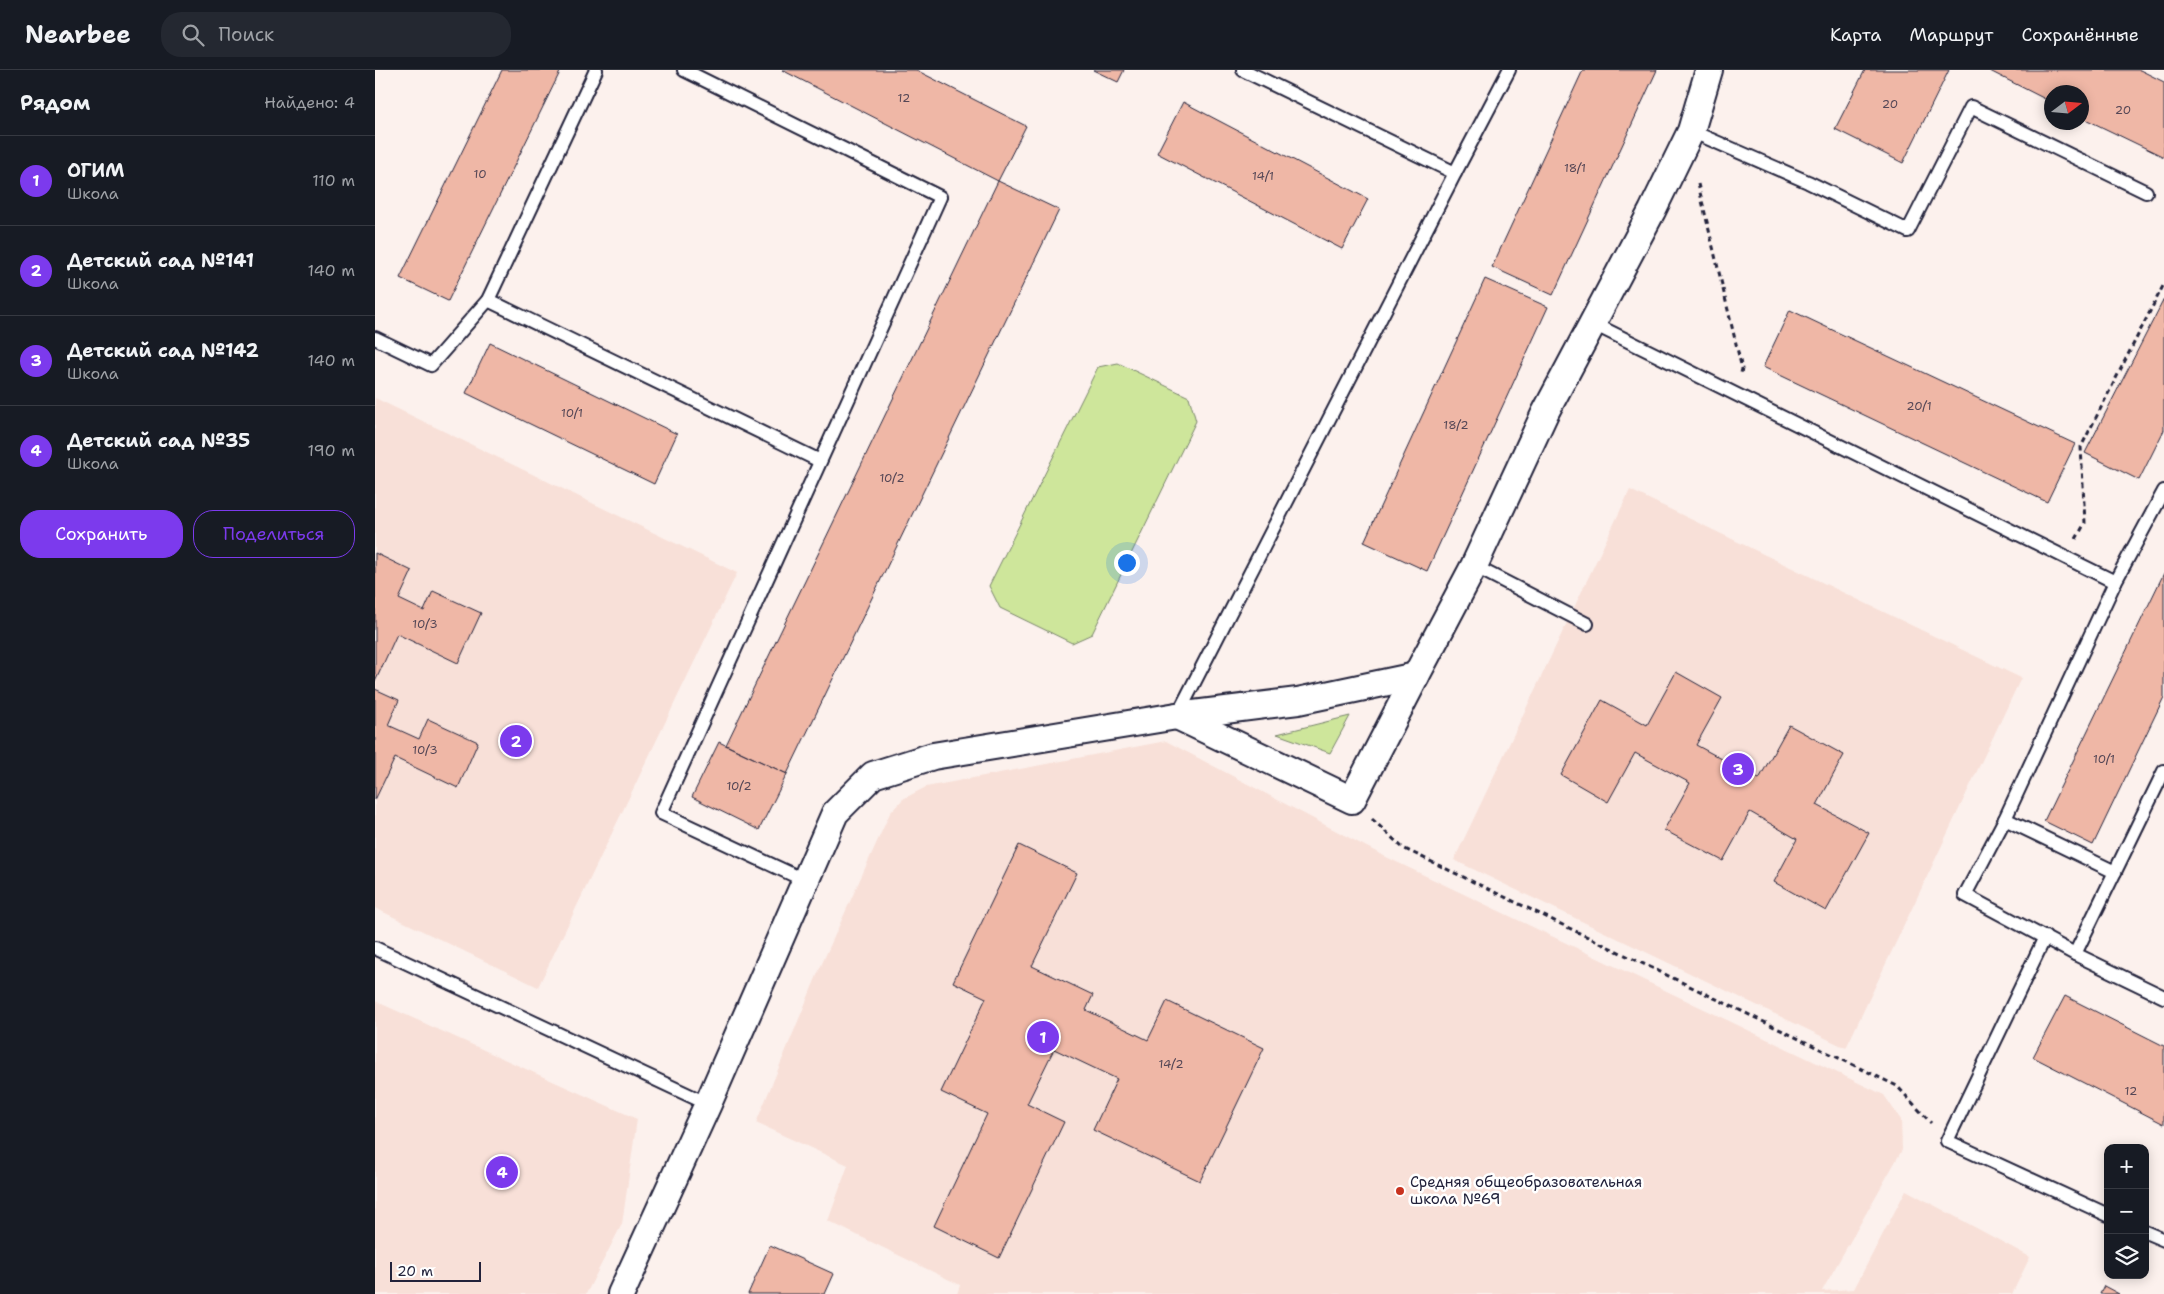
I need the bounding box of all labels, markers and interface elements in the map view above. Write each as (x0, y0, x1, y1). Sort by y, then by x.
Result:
search box (161, 12, 511, 57)
text: Nearbee (25, 19, 131, 51)
icon: search (179, 21, 207, 49)
text: Поиск (219, 22, 274, 47)
text: Карта (1830, 23, 1881, 47)
text: Маршрут (1909, 23, 1993, 47)
text: Сохранённые (2021, 23, 2139, 47)
north arrow (2044, 85, 2089, 130)
text: Рядом (20, 89, 90, 117)
house number: 12 (898, 90, 910, 106)
text: Найдено: 4 (264, 92, 355, 113)
house number: 20 (1882, 96, 1898, 112)
house number: 20 (2115, 102, 2131, 118)
text: ОГИМ (67, 158, 125, 183)
house number: 18/1 (1564, 160, 1586, 176)
house number: 10 (473, 166, 487, 182)
house number: 14/1 (1252, 168, 1274, 184)
text: 1 (32, 170, 40, 191)
text: 110 m (312, 170, 355, 191)
text: Школа (67, 183, 119, 204)
text: Детский сад №141 (67, 248, 254, 273)
text: 2 (30, 260, 42, 281)
text: 140 m (308, 260, 355, 281)
text: Школа (67, 273, 119, 294)
text: Детский сад №142 (67, 338, 259, 363)
text: 3 (30, 350, 42, 371)
text: 140 m (308, 350, 355, 371)
text: Школа (67, 363, 119, 384)
house number: 20/1 (1906, 398, 1932, 414)
house number: 10/1 (561, 405, 583, 421)
house number: 18/2 (1443, 417, 1469, 433)
text: Детский сад №35 (67, 428, 250, 453)
text: 4 (30, 440, 42, 461)
text: 190 m (308, 440, 355, 461)
text: Школа (67, 453, 119, 474)
house number: 10/2 (879, 470, 905, 486)
button: Сохранить (20, 510, 183, 558)
button: Поделиться (193, 510, 355, 558)
your location (1114, 550, 1140, 576)
house number: 10/3 (412, 616, 438, 632)
pin: 2 (500, 722, 532, 760)
house number: 10/3 (412, 742, 438, 758)
pin: 3 (1722, 750, 1754, 788)
house number: 10/1 (2093, 751, 2115, 767)
house number: 10/2 (726, 778, 752, 794)
pin: 1 (1027, 1018, 1059, 1056)
house number: 14/2 (1158, 1056, 1184, 1072)
house number: 12 (2125, 1083, 2137, 1099)
map controls (2104, 1144, 2149, 1279)
button: + (2104, 1144, 2149, 1189)
pin: 4 (486, 1153, 518, 1191)
place label: Средняя общеобразовательная школа №69 (1410, 1172, 1642, 1209)
marker: Средняя общеобразовательная школа №69 (1394, 1185, 1406, 1197)
button: − (2104, 1189, 2149, 1234)
button: layers (2104, 1234, 2149, 1279)
scale bar (390, 1259, 481, 1282)
text: 20 m (397, 1262, 433, 1280)

